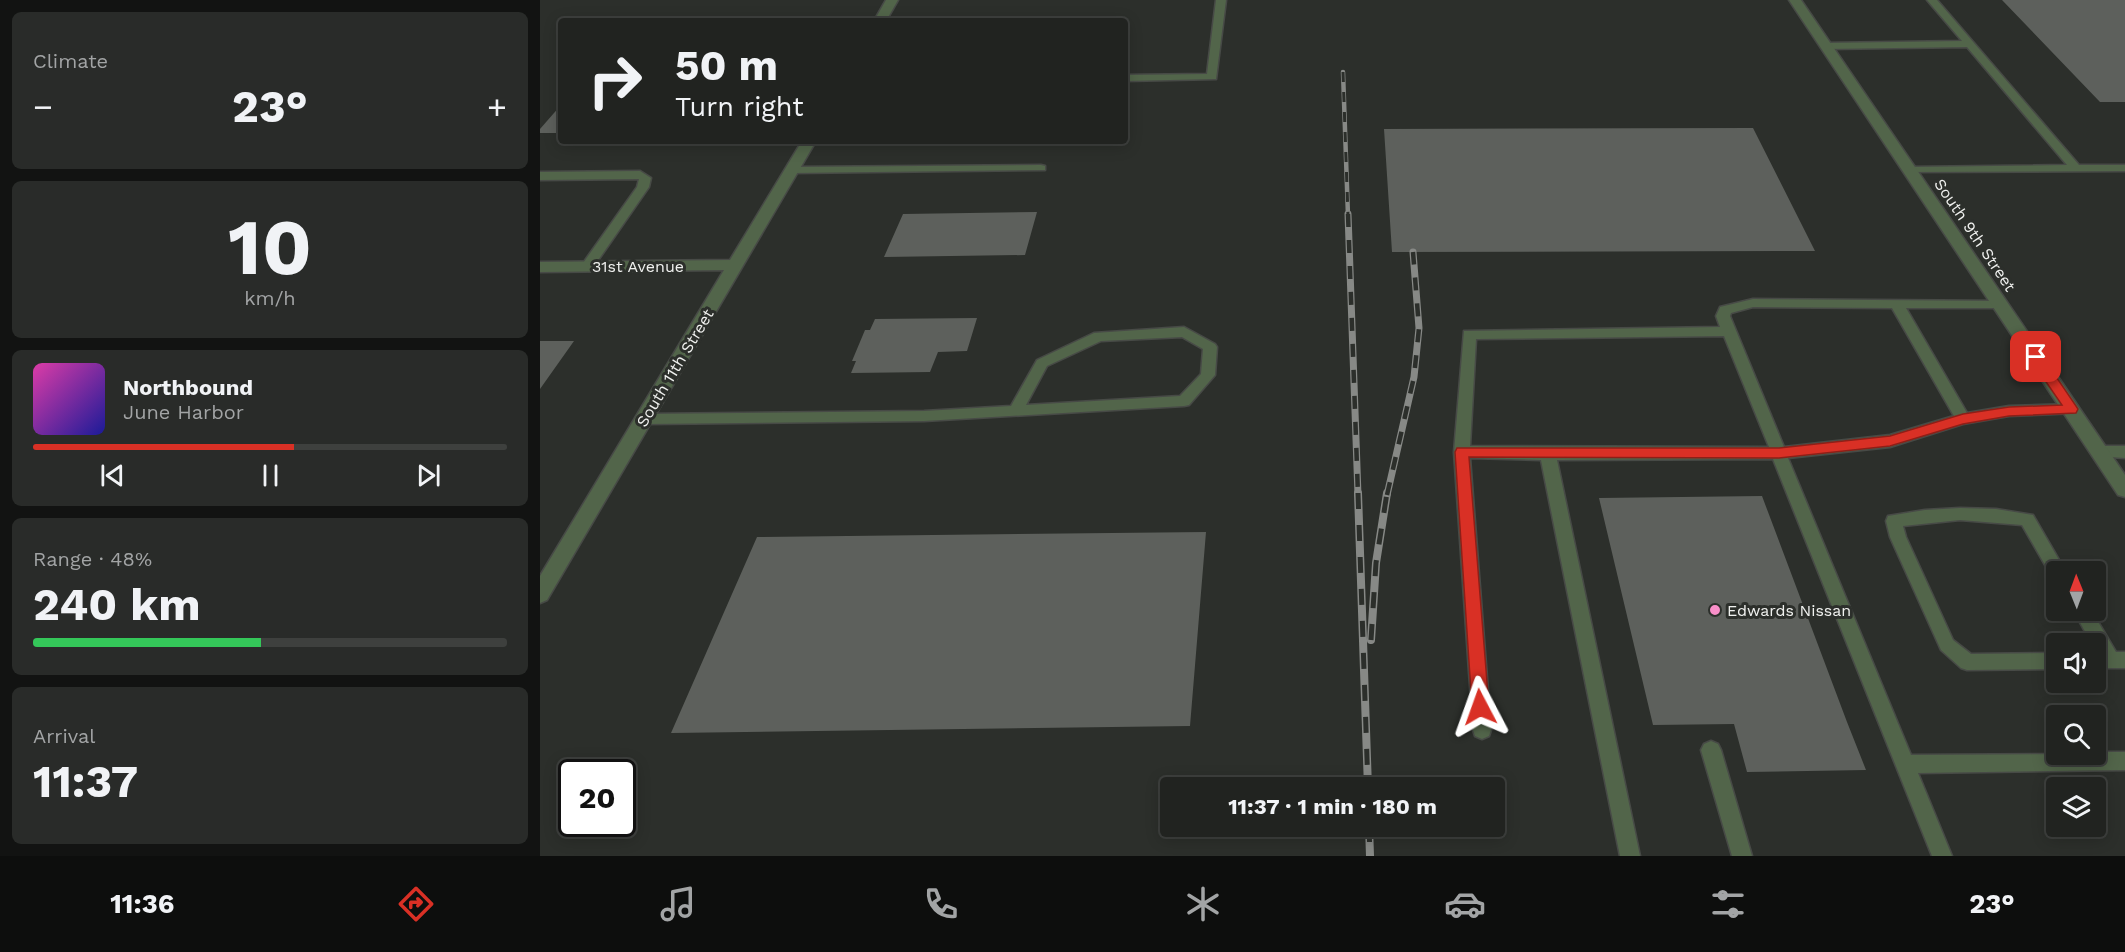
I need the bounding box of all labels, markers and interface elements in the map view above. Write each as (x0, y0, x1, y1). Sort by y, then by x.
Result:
text: 50 m (675, 41, 778, 90)
icon: right (576, 42, 654, 120)
text: Climate (33, 49, 108, 73)
text: 23° (232, 80, 308, 133)
text: − (33, 87, 53, 126)
text: + (487, 87, 507, 126)
text: Turn right (675, 91, 804, 123)
street label: South 9th Street (1930, 175, 2020, 295)
text: 10 (228, 201, 312, 293)
street label: 31st Avenue (592, 257, 684, 276)
text: km/h (244, 286, 296, 310)
street label: South 11th Street (632, 305, 718, 430)
pin (2010, 331, 2061, 382)
icon: arrive (2019, 340, 2052, 373)
text: Northbound (123, 375, 253, 400)
text: June Harbor (123, 400, 244, 424)
icon: previous (96, 459, 129, 492)
icon: pause (254, 459, 287, 492)
icon: next (412, 459, 445, 492)
text: Range · 48% (33, 547, 152, 571)
north arrow (2046, 561, 2106, 621)
map controls (2046, 561, 2106, 837)
text: 240 km (33, 578, 201, 631)
place label: Edwards Nissan (1727, 601, 1851, 620)
marker: Edwards Nissan (1708, 603, 1722, 617)
button: sound (2046, 633, 2106, 693)
position arrow (1448, 675, 1512, 739)
button: search (2046, 705, 2106, 765)
text: Arrival (33, 724, 95, 748)
text: 11:37 (33, 755, 138, 808)
speed limit sign: 20 (558, 759, 636, 837)
button: layers (2046, 777, 2106, 837)
text: 11:37 · 1 min · 180 m (1228, 794, 1437, 819)
icon: directions (395, 883, 437, 925)
icon: music (657, 883, 699, 925)
icon: phone (920, 883, 962, 925)
icon: climate (1182, 883, 1224, 925)
icon: car (1444, 883, 1486, 925)
icon: filters (1707, 883, 1749, 925)
text: 11:36 (110, 888, 174, 920)
text: 23° (1969, 888, 2015, 920)

